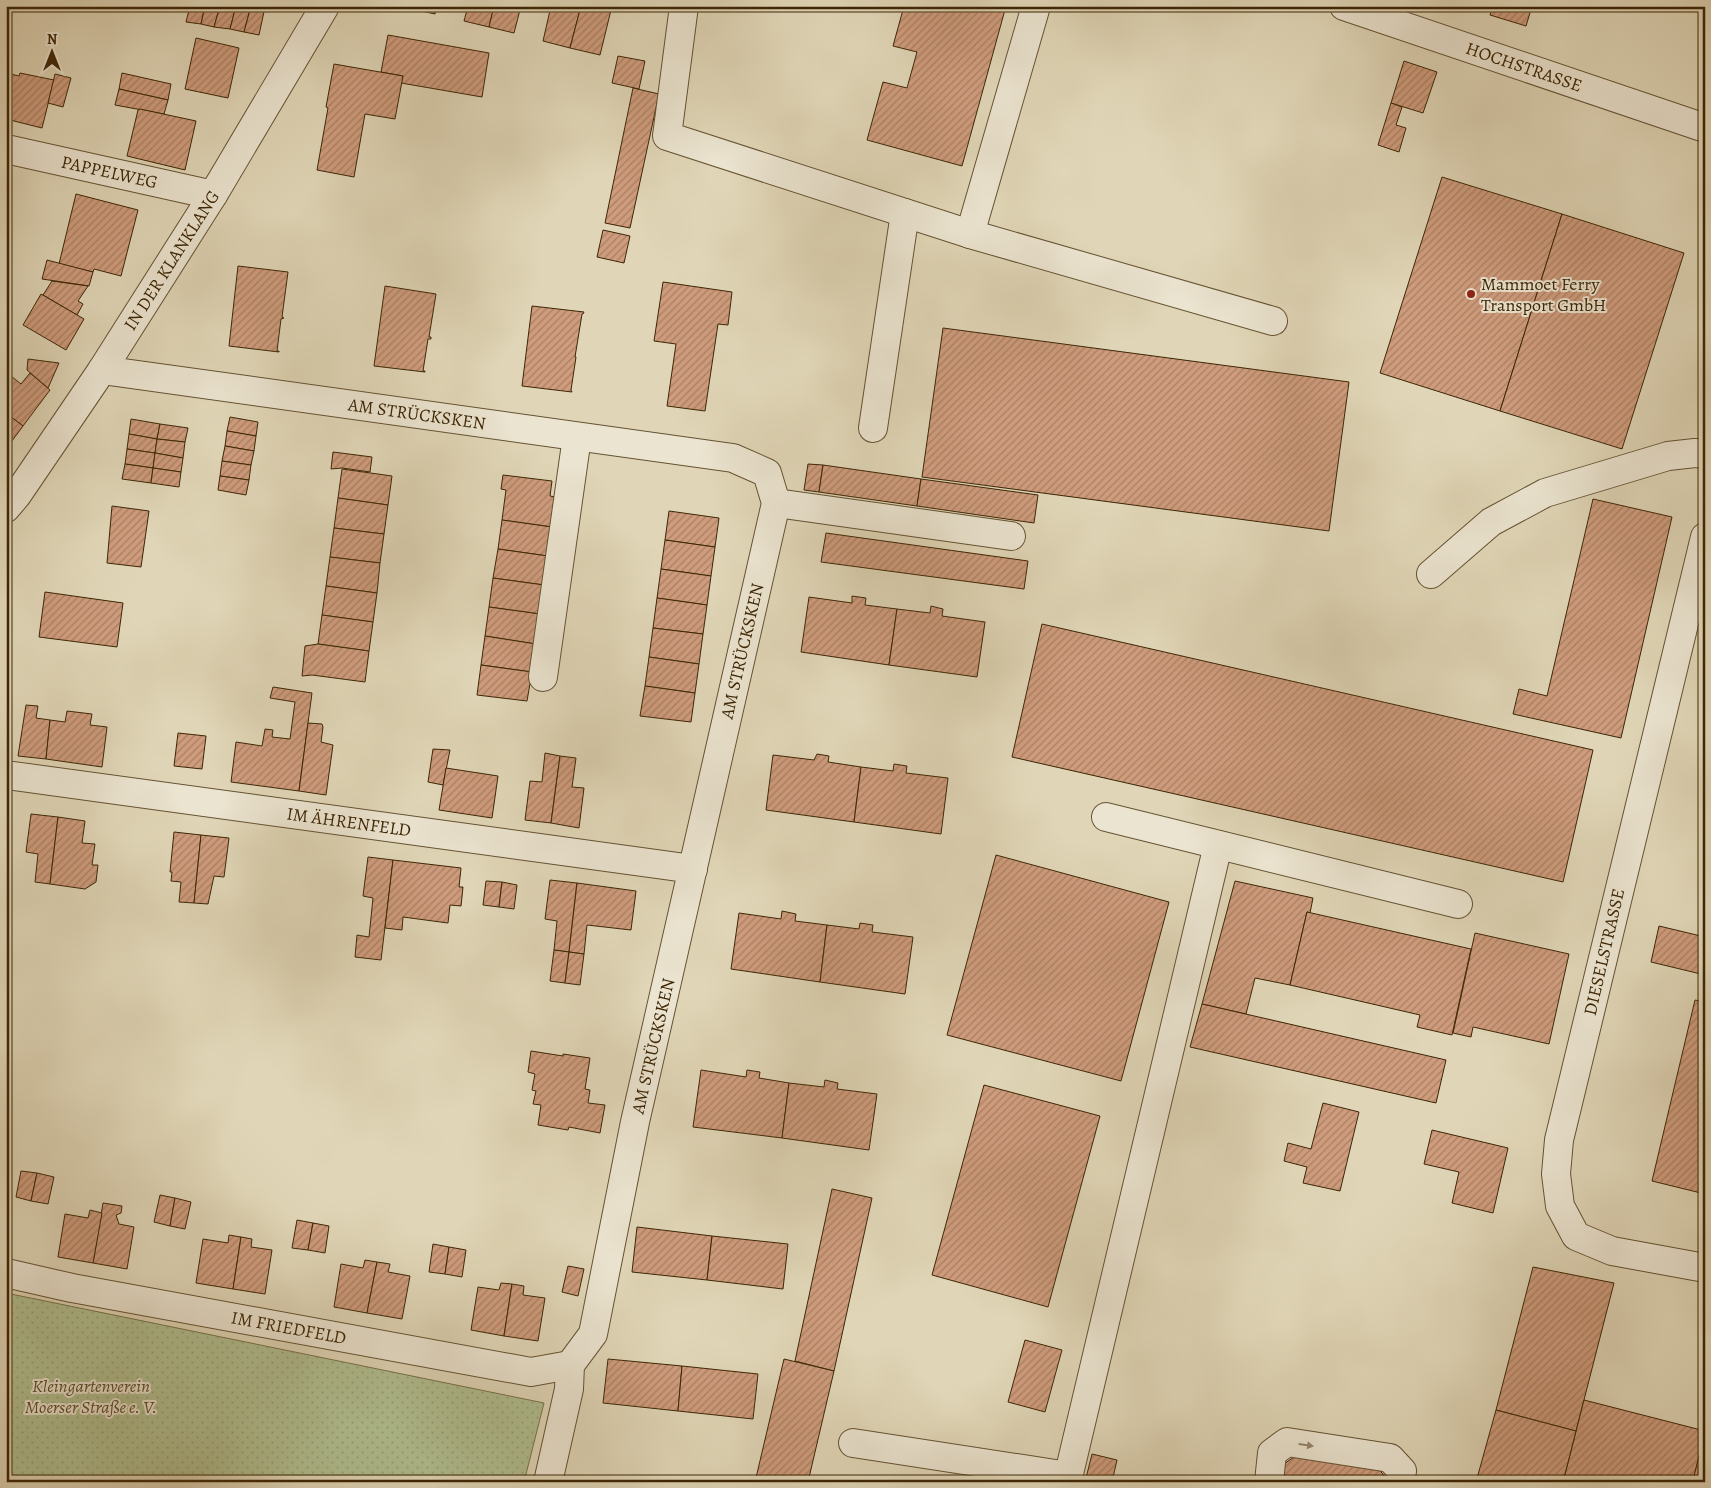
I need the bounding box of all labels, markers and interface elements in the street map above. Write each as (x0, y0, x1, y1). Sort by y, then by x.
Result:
north arrow (28, 28, 78, 78)
text: N (47, 30, 57, 49)
street label: HOCHSTRASSE (1463, 36, 1585, 98)
street label: PAPPELWEG (59, 150, 160, 194)
street label: IN DER KLANKLANG (118, 186, 225, 335)
place label: Mammoet Ferry Transport GmbH (1481, 272, 1606, 317)
marker: Mammoet Ferry Transport GmbH (1465, 288, 1477, 300)
street label: AM STRÜCKSKEN (346, 392, 487, 435)
street label: AM STRÜCKSKEN (714, 581, 769, 722)
street label: IM ÄHRENFELD (285, 802, 413, 842)
street label: DIESELSTRASSE (1578, 886, 1630, 1018)
street label: AM STRÜCKSKEN (625, 976, 680, 1117)
street label: IM FRIEDFELD (229, 1305, 348, 1350)
park label: Kleingartenverein Moerser Straße e. V. (25, 1374, 157, 1419)
one-way arrow (1298, 1441, 1314, 1449)

